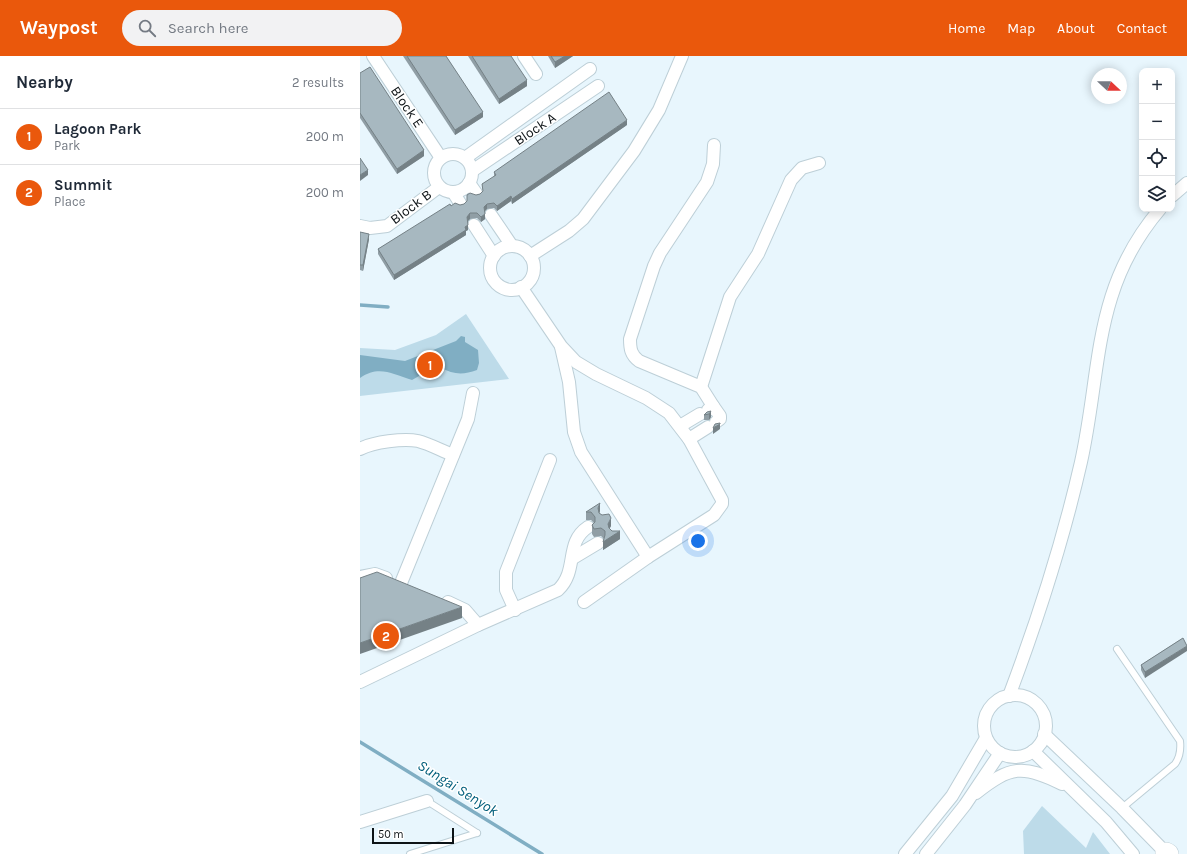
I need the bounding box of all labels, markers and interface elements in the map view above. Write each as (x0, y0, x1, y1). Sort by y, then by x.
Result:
search box (122, 10, 402, 46)
text: Waypost (20, 17, 98, 39)
icon: search (136, 17, 158, 39)
text: Search here (168, 19, 248, 37)
text: Home (948, 20, 985, 37)
text: Map (1007, 20, 1035, 37)
text: About (1057, 20, 1095, 37)
text: Contact (1117, 20, 1167, 37)
north arrow (1091, 68, 1127, 104)
map controls (1139, 68, 1175, 212)
button: + (1139, 68, 1175, 104)
text: Nearby (16, 72, 73, 92)
text: 2 results (292, 75, 344, 90)
street label: Block E (387, 83, 427, 131)
button: − (1139, 104, 1175, 140)
street label: Block A (511, 109, 559, 149)
text: Lagoon Park (54, 120, 141, 138)
text: 1 (27, 129, 31, 144)
text: 200 m (306, 129, 344, 144)
text: Park (54, 138, 80, 153)
button: locate (1139, 140, 1175, 176)
text: Summit (54, 176, 112, 194)
button: layers (1139, 176, 1175, 212)
text: 2 (25, 185, 33, 200)
text: 200 m (306, 185, 344, 200)
street label: Block B (387, 186, 435, 228)
text: Place (54, 194, 85, 209)
pin: 1 (417, 350, 443, 380)
your location (688, 531, 708, 551)
pin: 2 (373, 621, 399, 651)
water label: Sungai Senyok (414, 756, 502, 820)
scale bar (372, 826, 454, 845)
text: 50 m (378, 828, 404, 841)

